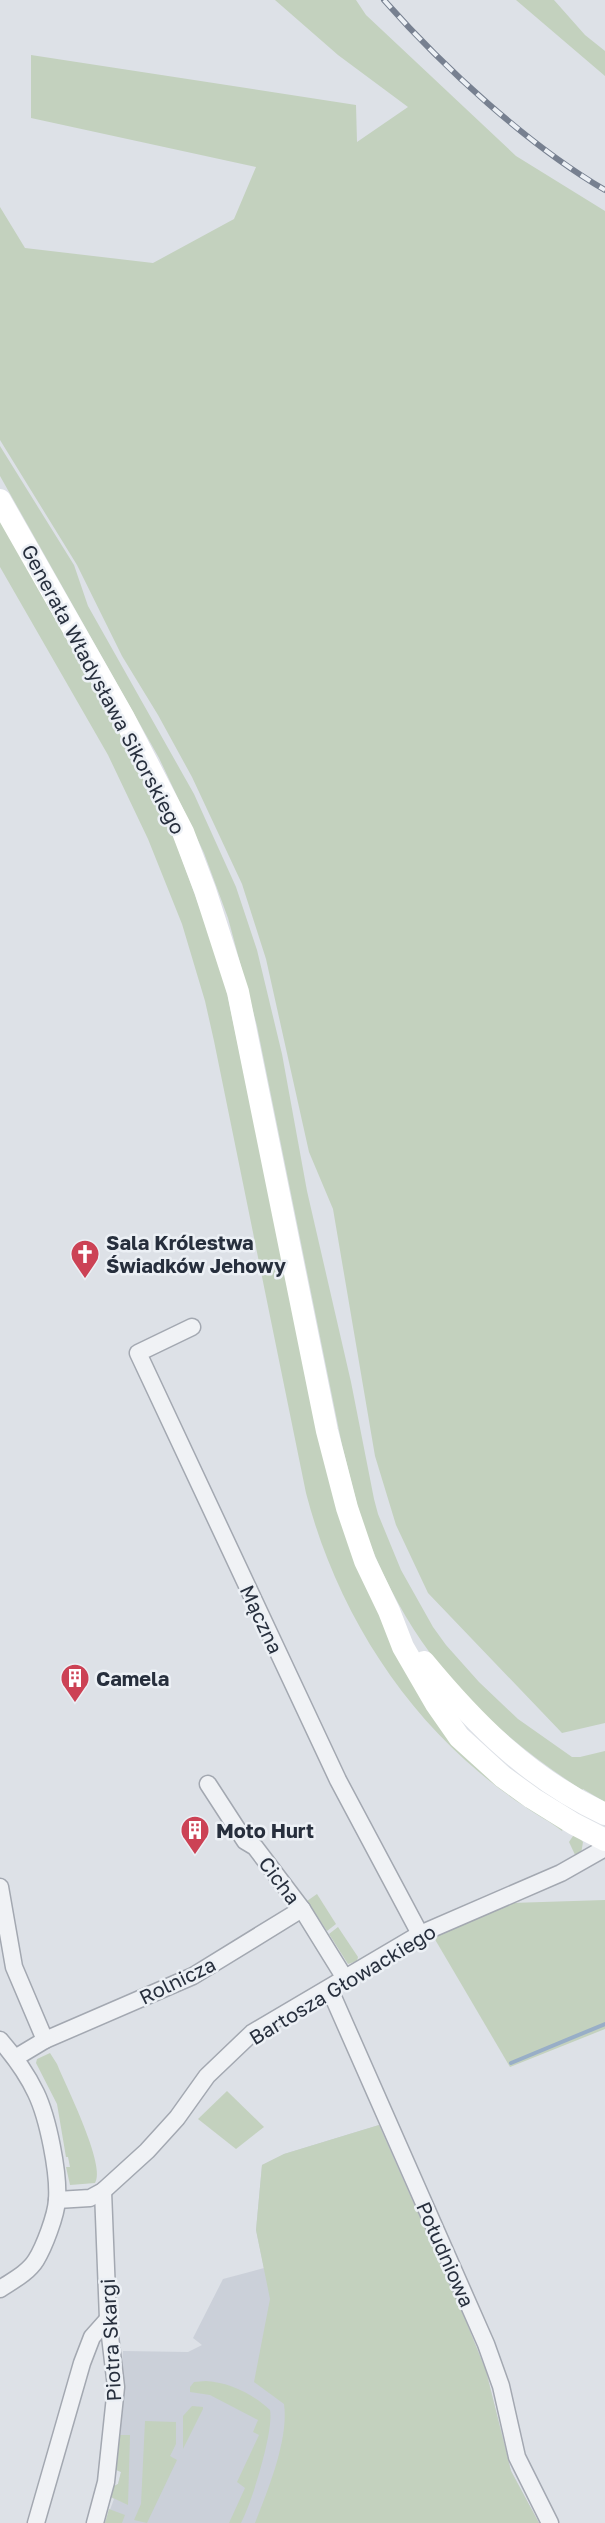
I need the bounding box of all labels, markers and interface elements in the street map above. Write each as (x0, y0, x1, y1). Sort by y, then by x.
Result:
street label: Generała Władysława Sikorskiego (17, 540, 191, 838)
place label: Sala Królestwa Świadków Jehowy (106, 1230, 286, 1277)
church icon: Sala Królestwa Świadków Jehowy (69, 1238, 101, 1280)
street label: Mączna (236, 1581, 288, 1657)
building icon: Camela (59, 1662, 91, 1704)
place label: Camela (96, 1666, 169, 1690)
building icon: Moto Hurt (179, 1814, 211, 1856)
place label: Moto Hurt (216, 1818, 314, 1842)
street label: Cicha (254, 1851, 306, 1909)
street label: Bartosza Głowackiego (244, 1919, 440, 2049)
street label: Rolnicza (135, 1951, 219, 2009)
street label: Południowa (412, 2198, 480, 2310)
street label: Piotra Skargi (95, 2278, 125, 2402)

